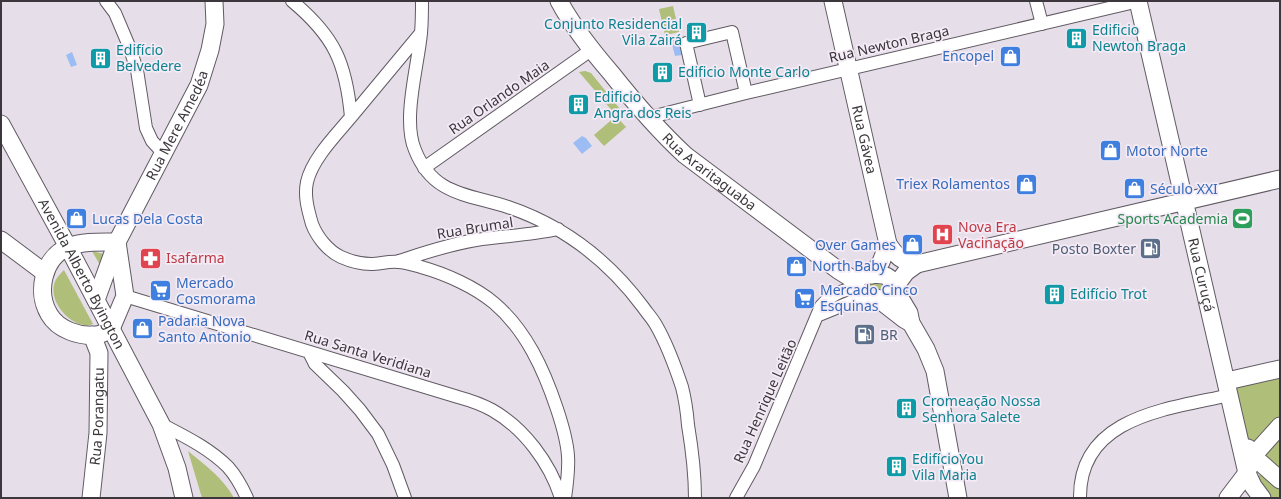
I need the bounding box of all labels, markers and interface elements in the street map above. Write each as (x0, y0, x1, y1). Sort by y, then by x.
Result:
place label: Conjunto Residencial Vila Zairá (544, 14, 682, 49)
building icon: Conjunto Residencial Vila Zairá (684, 19, 710, 45)
street label: Rua Newton Braga (827, 20, 951, 67)
place label: Edificio Newton Braga (1092, 20, 1186, 55)
building icon: Edificio Newton Braga (1063, 25, 1089, 51)
place label: Edifício Belvedere (116, 40, 182, 75)
shop icon: Encopel (997, 43, 1023, 69)
building icon: Edifício Belvedere (88, 45, 114, 71)
place label: Encopel (942, 46, 994, 65)
street label: Rua Orlando Maia (445, 55, 553, 138)
building icon: Edificio Monte Carlo (649, 59, 675, 85)
place label: Edificio Monte Carlo (678, 62, 810, 81)
street label: Rua Mere Amedéa (141, 68, 212, 183)
place label: Edificio Angra dos Reis (594, 87, 692, 122)
building icon: Edificio Angra dos Reis (565, 92, 591, 118)
street label: Rua Gávea (848, 103, 882, 176)
street label: Rua Araritaguaba (658, 128, 761, 215)
shop icon: Motor Norte (1097, 138, 1123, 164)
place label: Motor Norte (1126, 141, 1208, 160)
shop icon: Triex Rolamentos (1013, 171, 1039, 197)
place label: Triex Rolamentos (896, 174, 1010, 193)
shop icon: Século XXI (1121, 176, 1147, 202)
place label: Século XXI (1150, 179, 1218, 198)
street label: Avenida Alberto Byington (34, 195, 130, 352)
shop icon: Lucas Dela Costa (64, 206, 90, 232)
sports icon: Sports Academia (1230, 206, 1256, 232)
place label: Lucas Dela Costa (92, 209, 203, 228)
place label: Sports Academia (1117, 209, 1228, 228)
street label: Rua Brumal (435, 212, 514, 243)
place label: Nova Era Vacinação (958, 217, 1024, 252)
hospital icon: Nova Era Vacinação (930, 222, 956, 248)
shop icon: Over Games (899, 232, 925, 258)
place label: Over Games (815, 235, 896, 254)
fuel station icon: Posto Boxter (1138, 236, 1164, 262)
street label: Rua Curuçá (1184, 236, 1219, 314)
place label: Posto Boxter (1052, 239, 1136, 258)
pharmacy icon: Isafarma (137, 245, 163, 271)
place label: Isafarma (166, 248, 225, 267)
shop icon: North Baby (784, 253, 810, 279)
place label: North Baby (812, 256, 888, 275)
place label: Mercado Cosmorama (176, 273, 256, 308)
supermarket icon: Mercado Cosmorama (148, 278, 174, 304)
place label: Mercado Cinco Esquinas (820, 280, 918, 315)
building icon: Edifício Trot (1042, 281, 1068, 307)
place label: Edifício Trot (1070, 284, 1147, 303)
supermarket icon: Mercado Cinco Esquinas (792, 285, 818, 311)
place label: Padaria Nova Santo Antonio (158, 311, 251, 346)
shop icon: Padaria Nova Santo Antonio (129, 316, 155, 342)
fuel station icon: BR (851, 322, 877, 348)
street label: Rua Santa Veridiana (302, 325, 434, 382)
place label: BR (880, 325, 898, 344)
street label: Rua Henrique Leitão (729, 336, 801, 466)
street label: Rua Porangatu (85, 367, 108, 466)
place label: Cromeação Nossa Senhora Salete (922, 391, 1041, 426)
building icon: Cromeação Nossa Senhora Salete (893, 396, 919, 422)
place label: EdifícioYou Vila Maria (912, 449, 984, 484)
building icon: EdifícioYou Vila Maria (884, 454, 910, 480)

